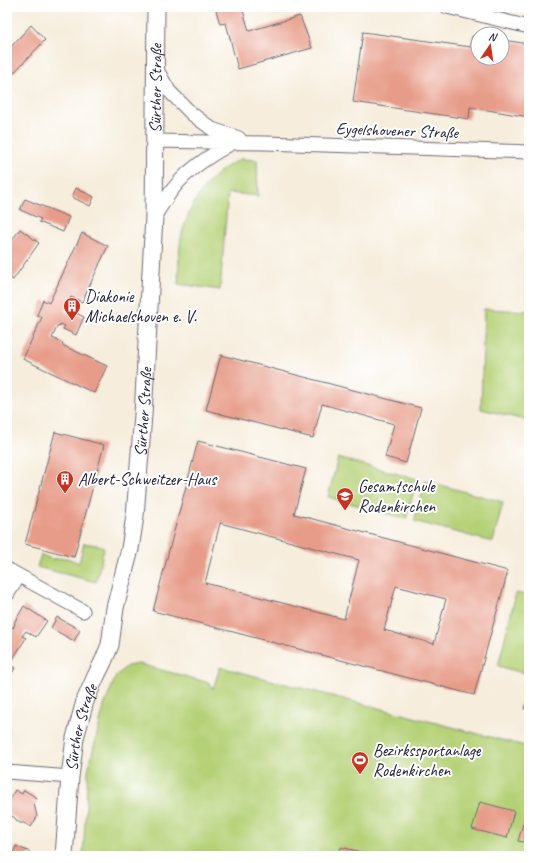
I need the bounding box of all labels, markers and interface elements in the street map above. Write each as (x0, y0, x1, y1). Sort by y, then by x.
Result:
north arrow (470, 26, 510, 66)
text: N (487, 29, 499, 44)
street label: Sürther Straße (145, 42, 167, 133)
street label: Eygelshovener Straße (336, 118, 460, 143)
place label: Diakonie Michaelshoven e. V. (85, 286, 197, 327)
building icon: Diakonie Michaelshoven e. V. (62, 296, 82, 321)
street label: Sürther Straße (130, 366, 157, 457)
building icon: Albert-Schweitzer-Haus (55, 469, 75, 494)
place label: Albert-Schweitzer-Haus (78, 469, 218, 490)
place label: Gesamtschule Rodenkirchen (358, 476, 437, 517)
school or university icon: Gesamtschule Rodenkirchen (335, 486, 355, 511)
street label: Sürther Straße (61, 679, 103, 772)
place label: Bezirkssportanlage Rodenkirchen (373, 740, 482, 781)
sports icon: Bezirkssportanlage Rodenkirchen (350, 750, 370, 775)

